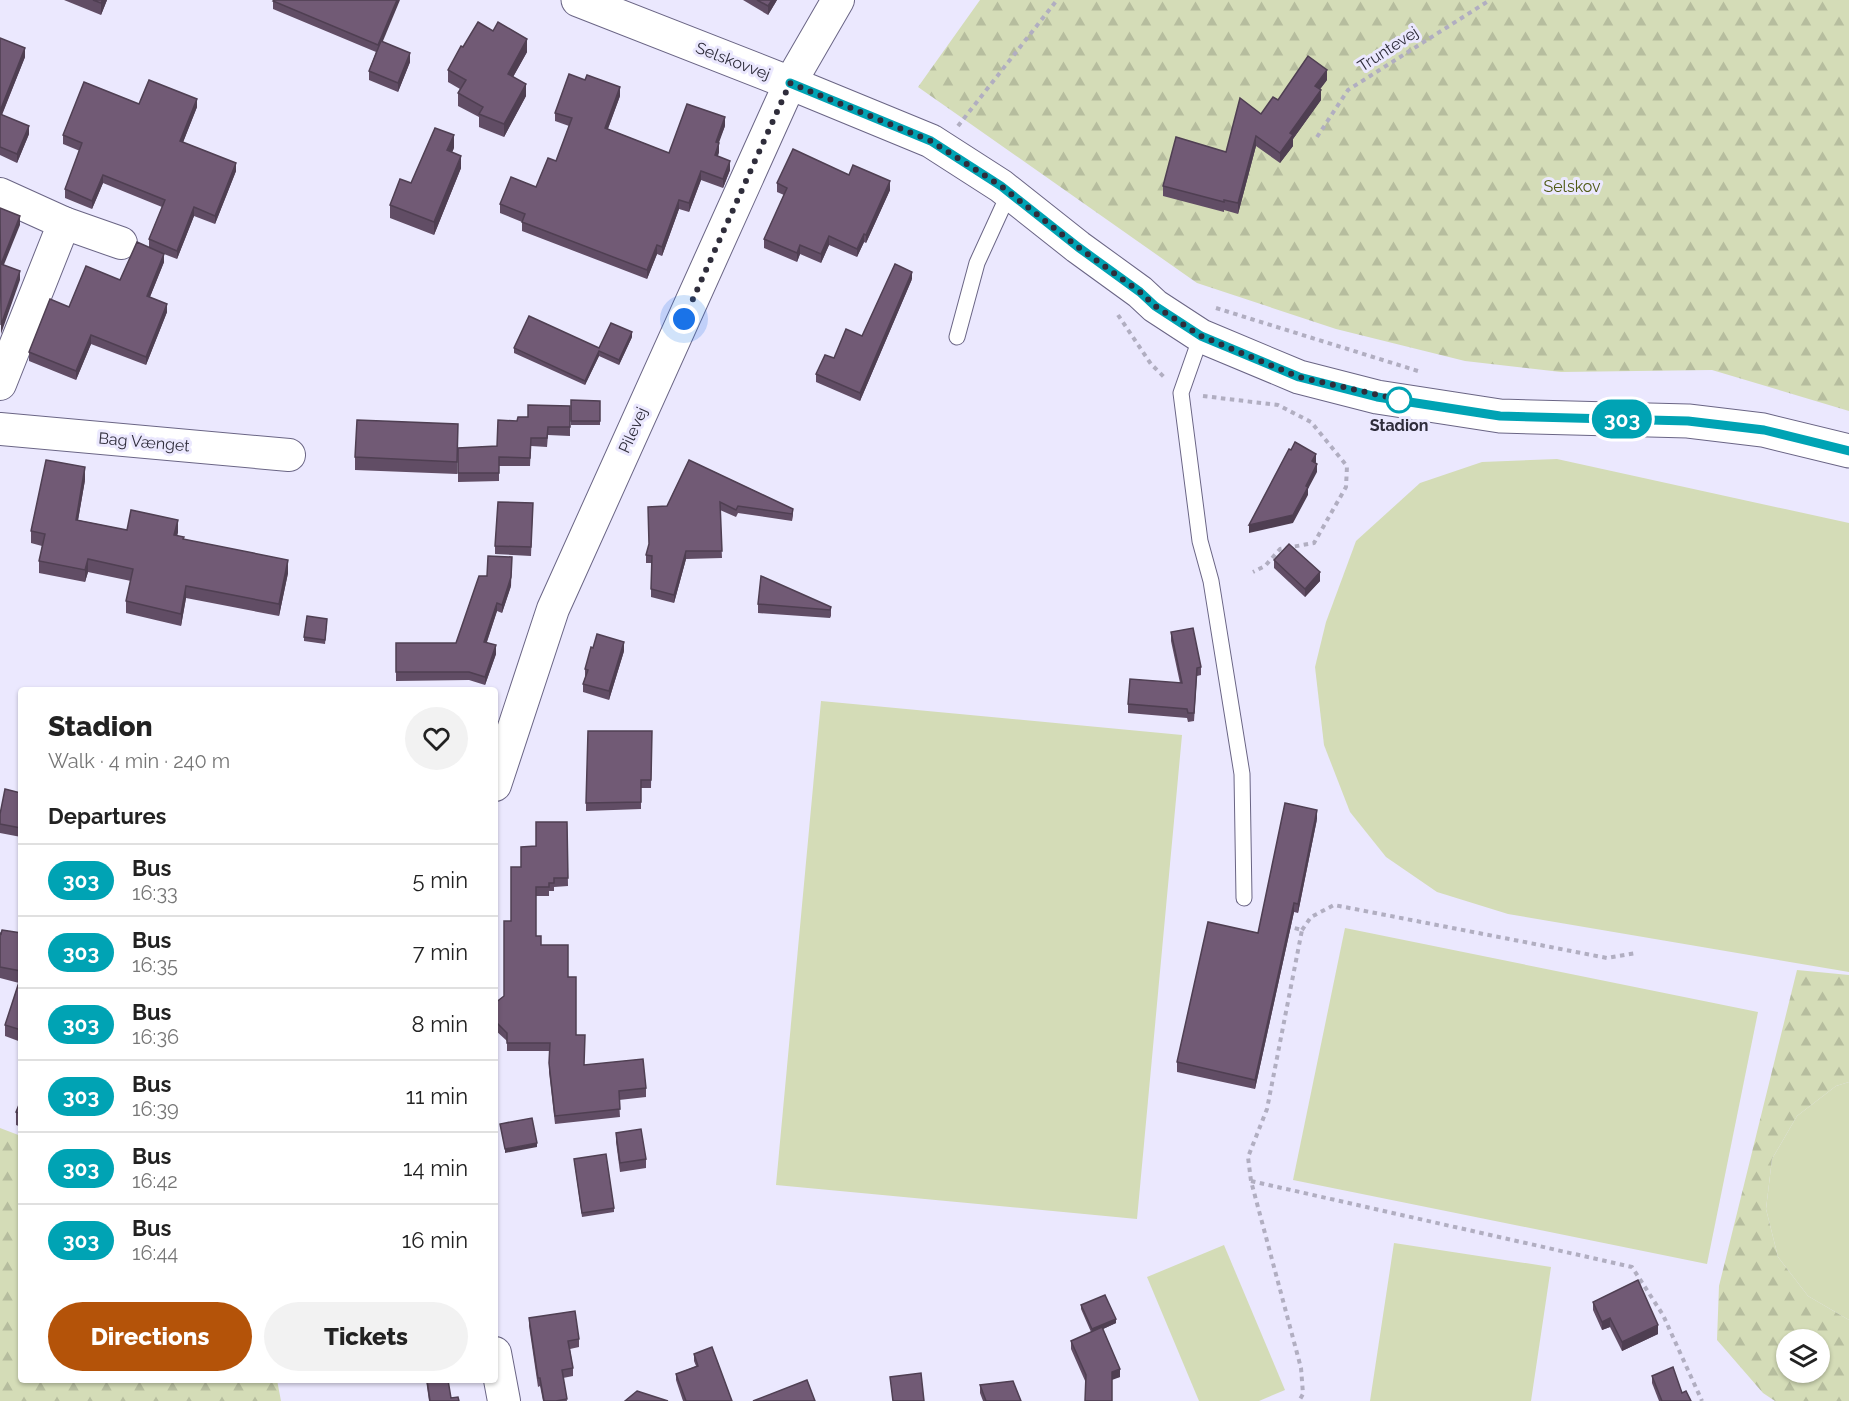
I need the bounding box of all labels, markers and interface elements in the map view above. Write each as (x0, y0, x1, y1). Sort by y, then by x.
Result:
street label: Truntevej (1354, 22, 1422, 76)
street label: Selskovvej (693, 38, 773, 84)
park label: Selskov (1544, 177, 1601, 196)
your location (669, 304, 699, 334)
marker: Stadion (1386, 387, 1412, 413)
line badge: 303 (1588, 400, 1656, 438)
street label: Pilevej (615, 404, 651, 456)
text: 303 (1604, 407, 1640, 432)
place label: Stadion (1370, 416, 1428, 435)
street label: Bag Vænget (98, 429, 191, 456)
button: heart (405, 707, 468, 770)
text: Stadion (48, 710, 153, 743)
text: Walk · 4 min · 240 m (48, 749, 230, 773)
text: Departures (48, 803, 166, 829)
text: Bus (132, 855, 171, 881)
text: 5 min (413, 867, 468, 893)
text: 303 (63, 868, 99, 893)
text: 16:33 (132, 881, 178, 905)
text: Bus (132, 927, 171, 953)
text: 7 min (413, 939, 468, 965)
text: 303 (63, 940, 99, 965)
text: 16:35 (132, 953, 178, 977)
text: Bus (132, 999, 171, 1025)
text: 8 min (412, 1011, 468, 1037)
text: 303 (63, 1012, 99, 1037)
text: 16:36 (132, 1025, 179, 1049)
text: Bus (132, 1071, 171, 1097)
text: 11 min (406, 1083, 468, 1109)
text: 303 (63, 1084, 99, 1109)
text: 16:39 (132, 1097, 179, 1121)
text: Bus (132, 1143, 171, 1169)
text: 14 min (403, 1155, 468, 1181)
text: 303 (63, 1156, 99, 1181)
text: 16:42 (132, 1169, 178, 1193)
text: Bus (132, 1215, 171, 1241)
text: 16 min (402, 1227, 468, 1253)
text: 303 (63, 1228, 99, 1253)
text: 16:44 (132, 1241, 178, 1265)
button: Directions (48, 1302, 252, 1371)
button: Tickets (264, 1302, 468, 1371)
map controls (1776, 1329, 1830, 1383)
button: layers (1776, 1329, 1830, 1383)

